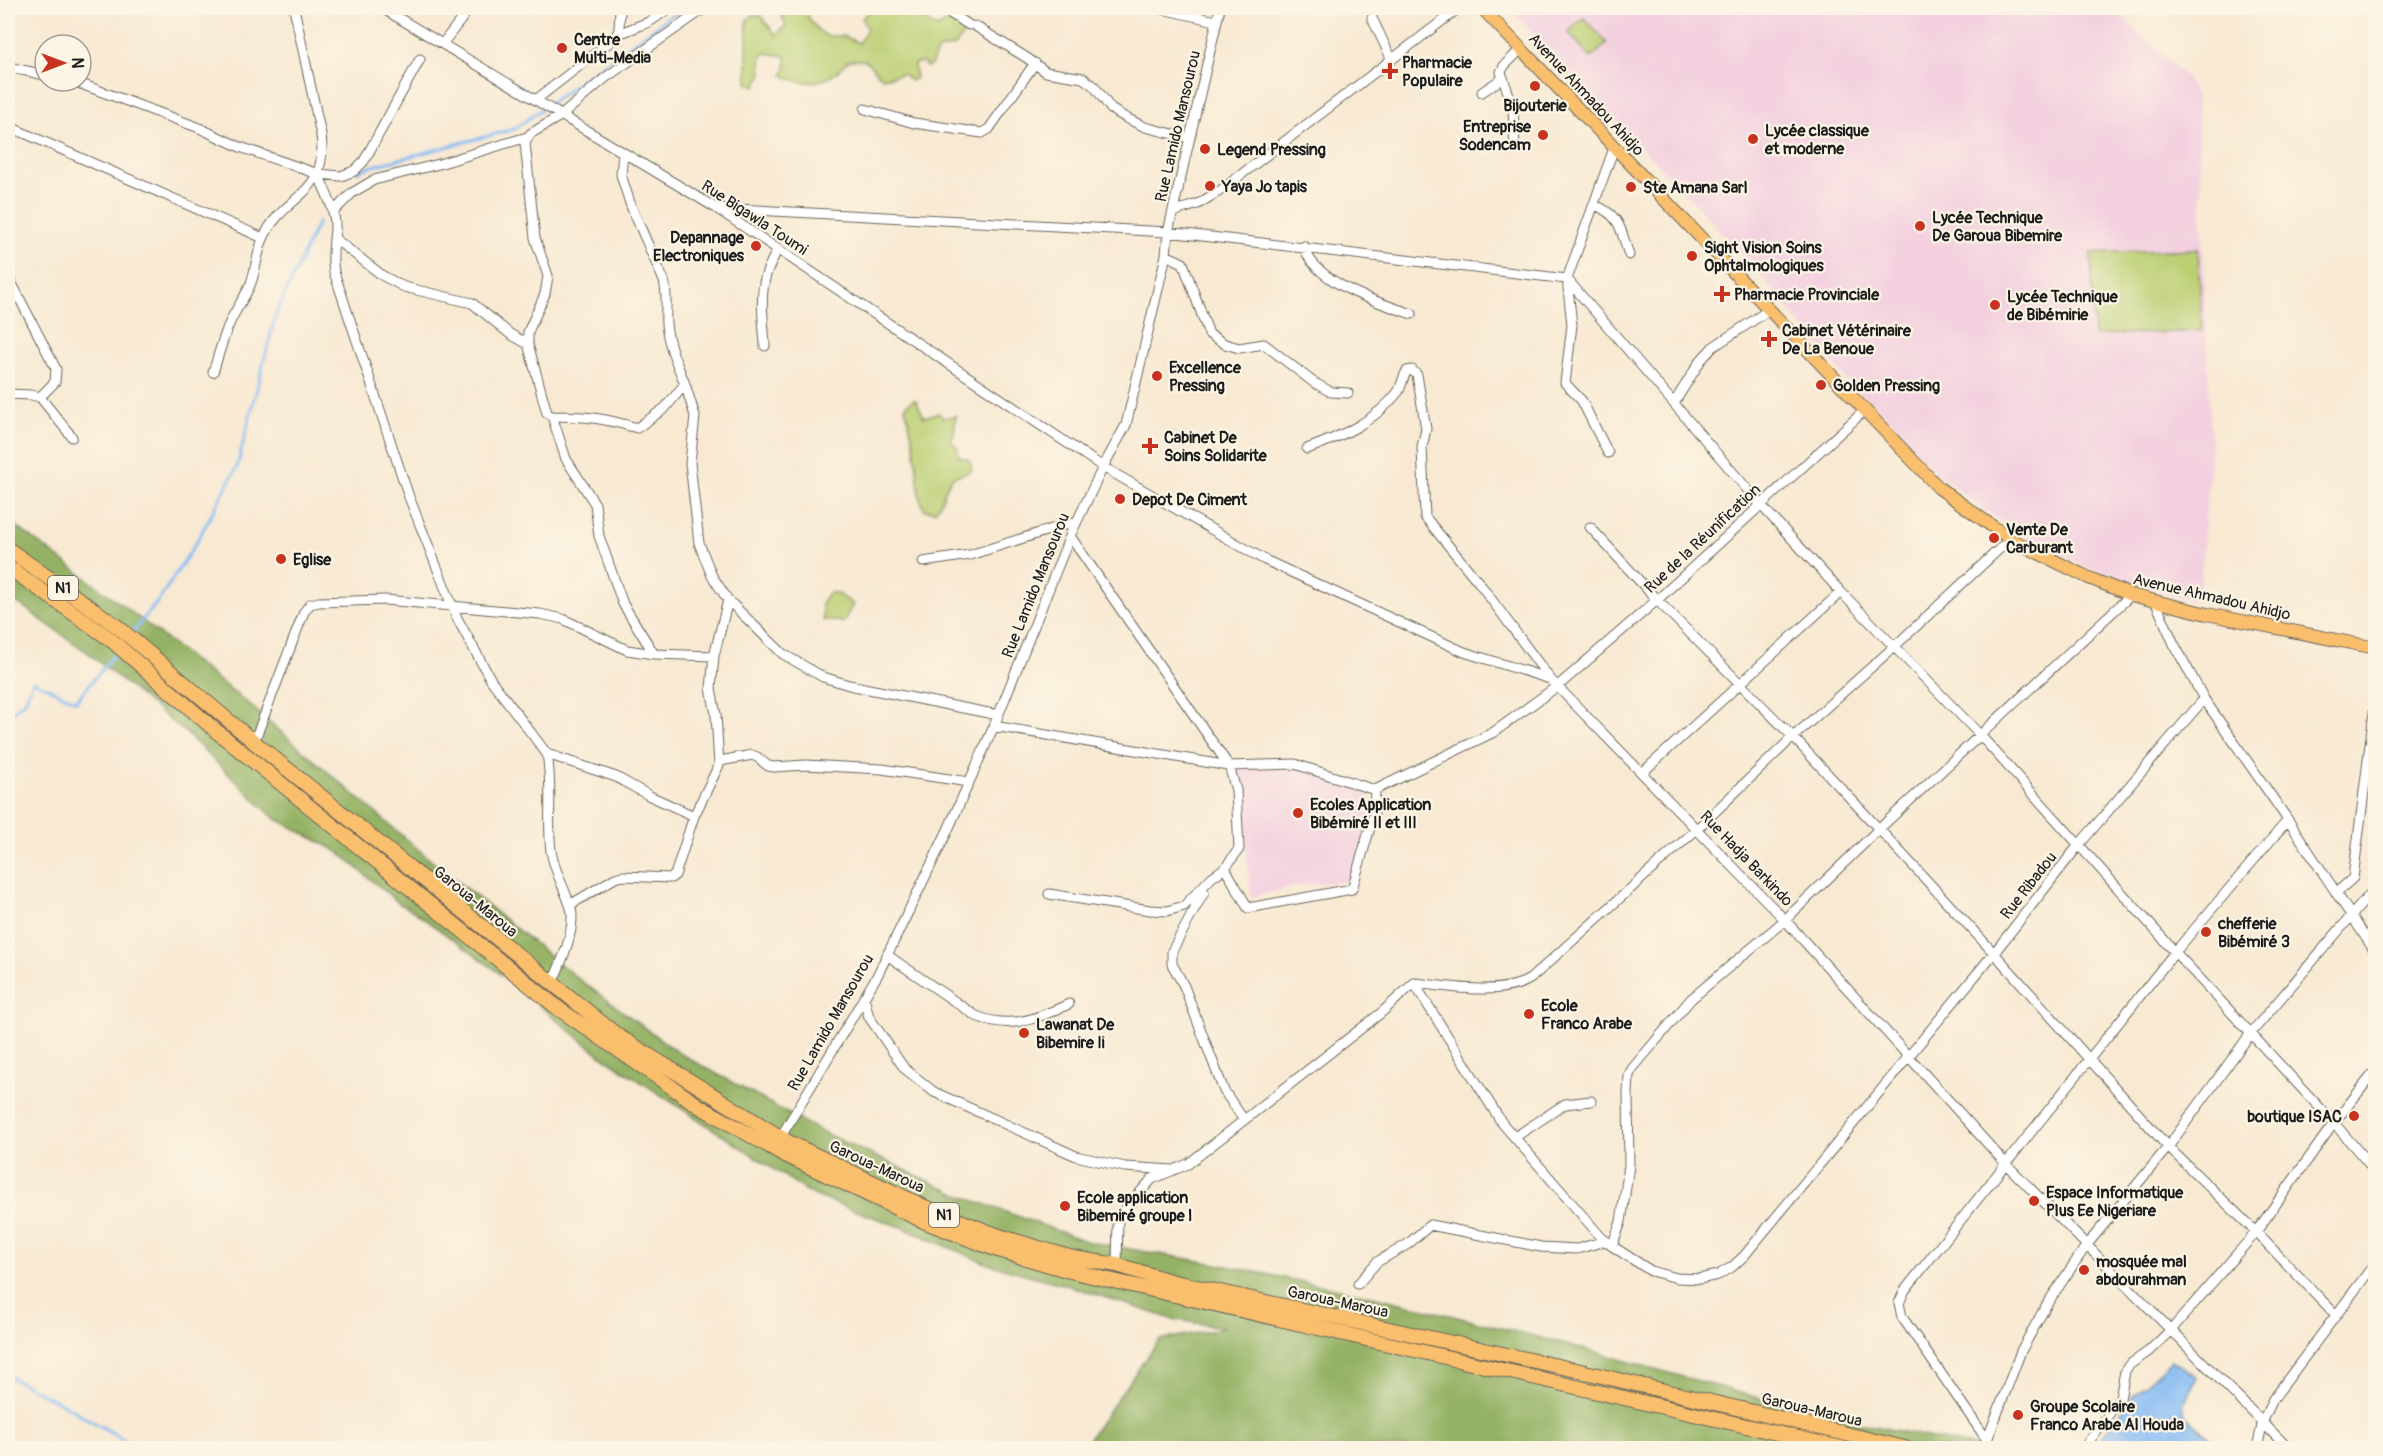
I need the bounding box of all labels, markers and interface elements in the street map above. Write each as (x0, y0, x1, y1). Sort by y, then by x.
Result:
street label: Avenue Ahmadou Ahidjo (1524, 29, 1649, 161)
place label: Centre Multi-Media (574, 30, 652, 68)
north arrow (33, 33, 93, 93)
marker: Centre Multi-Media (555, 41, 569, 55)
street label: Rue Lamido Mansourou (1151, 49, 1205, 204)
place label: Pharmacie Populaire (1402, 53, 1473, 91)
text: N (67, 58, 87, 69)
marker: Pharmacie Populaire (1383, 64, 1397, 78)
marker: Bijouterie (1528, 79, 1542, 93)
place label: Bijouterie (1503, 96, 1568, 116)
place label: Entreprise Sodencam (1459, 117, 1532, 155)
place label: Lycée classique et moderne (1764, 121, 1870, 159)
marker: Entreprise Sodencam (1536, 128, 1550, 142)
marker: Lycée classique et moderne (1746, 132, 1760, 146)
place label: Legend Pressing (1217, 140, 1326, 160)
marker: Legend Pressing (1198, 142, 1212, 156)
street label: Rue Bigawla Toumi (697, 176, 812, 260)
place label: Yaya Jo tapis (1221, 177, 1308, 197)
place label: Ste Amana Sarl (1643, 178, 1748, 198)
marker: Yaya Jo tapis (1203, 179, 1217, 193)
marker: Ste Amana Sarl (1624, 180, 1638, 194)
place label: Lycée Technique De Garoua Bibemire (1932, 208, 2063, 246)
marker: Lycée Technique De Garoua Bibemire (1913, 219, 1927, 233)
place label: Depannage Electroniques (653, 228, 745, 266)
place label: Sight Vision Soins Ophtalmologiques (1704, 238, 1824, 276)
marker: Depannage Electroniques (749, 239, 763, 253)
marker: Sight Vision Soins Ophtalmologiques (1685, 249, 1699, 263)
place label: Pharmacie Provinciale (1734, 285, 1880, 305)
marker: Pharmacie Provinciale (1715, 287, 1729, 301)
place label: Lycée Technique de Bibémirie (2007, 287, 2119, 325)
marker: Lycée Technique de Bibémirie (1988, 298, 2002, 312)
place label: Cabinet Vétérinaire De La Benoue (1782, 321, 1912, 359)
marker: Cabinet Vétérinaire De La Benoue (1760, 330, 1778, 348)
place label: Excellence Pressing (1169, 358, 1242, 396)
marker: Excellence Pressing (1150, 369, 1164, 383)
place label: Golden Pressing (1833, 376, 1940, 396)
marker: Golden Pressing (1814, 378, 1828, 392)
place label: Cabinet De Soins Solidarite (1164, 428, 1268, 466)
marker: Cabinet De Soins Solidarite (1141, 437, 1159, 455)
street label: Rue de la Réunification (1640, 480, 1765, 598)
place label: Depot De Ciment (1132, 490, 1247, 510)
marker: Depot De Ciment (1113, 492, 1127, 506)
street label: Rue Lamido Mansourou (998, 510, 1074, 661)
place label: Vente De Carburant (2006, 520, 2073, 558)
marker: Vente De Carburant (1987, 531, 2001, 545)
place label: Eglise (293, 550, 332, 570)
marker: Eglise (274, 552, 288, 566)
street label: Avenue Ahmadou Ahidjo (2131, 569, 2293, 625)
road number: N1 (48, 576, 78, 600)
place label: Ecoles Application Bibémiré II et III (1310, 795, 1431, 833)
marker: Ecoles Application Bibémiré II et III (1291, 806, 1305, 820)
street label: Rue Hadja Barkindo (1696, 807, 1797, 911)
street label: Rue Ribadou (1996, 848, 2061, 923)
street label: Garoua-Maroua (429, 862, 522, 942)
place label: chefferie Bibémiré 3 (2217, 914, 2290, 952)
marker: chefferie Bibémiré 3 (2199, 925, 2213, 939)
street label: Rue Lamido Mansourou (783, 950, 878, 1095)
place label: Ecole Franco Arabe (1541, 996, 1633, 1034)
marker: Ecole Franco Arabe (1522, 1007, 1536, 1021)
place label: Lawanat De Bibemire Ii (1036, 1015, 1115, 1053)
marker: Lawanat De Bibemire Ii (1017, 1026, 1031, 1040)
place label: boutique ISAC (2247, 1107, 2342, 1127)
marker: boutique ISAC (2347, 1109, 2361, 1123)
street label: Garoua-Maroua (826, 1136, 927, 1198)
place label: Espace Informatique Plus Ee Nigeriare (2046, 1183, 2184, 1221)
place label: Ecole application Bibemiré groupe l (1077, 1188, 1192, 1226)
marker: Espace Informatique Plus Ee Nigeriare (2027, 1194, 2041, 1208)
marker: Ecole application Bibemiré groupe l (1058, 1199, 1072, 1213)
road number: N1 (929, 1203, 959, 1227)
place label: mosquée mal abdourahman (2096, 1252, 2187, 1290)
marker: mosquée mal abdourahman (2077, 1263, 2091, 1277)
street label: Garoua-Maroua (1285, 1282, 1390, 1322)
street label: Garoua-Maroua (1759, 1389, 1864, 1431)
place label: Groupe Scolaire Franco Arabe Al Houda (2030, 1397, 2185, 1435)
marker: Groupe Scolaire Franco Arabe Al Houda (2011, 1408, 2025, 1422)

